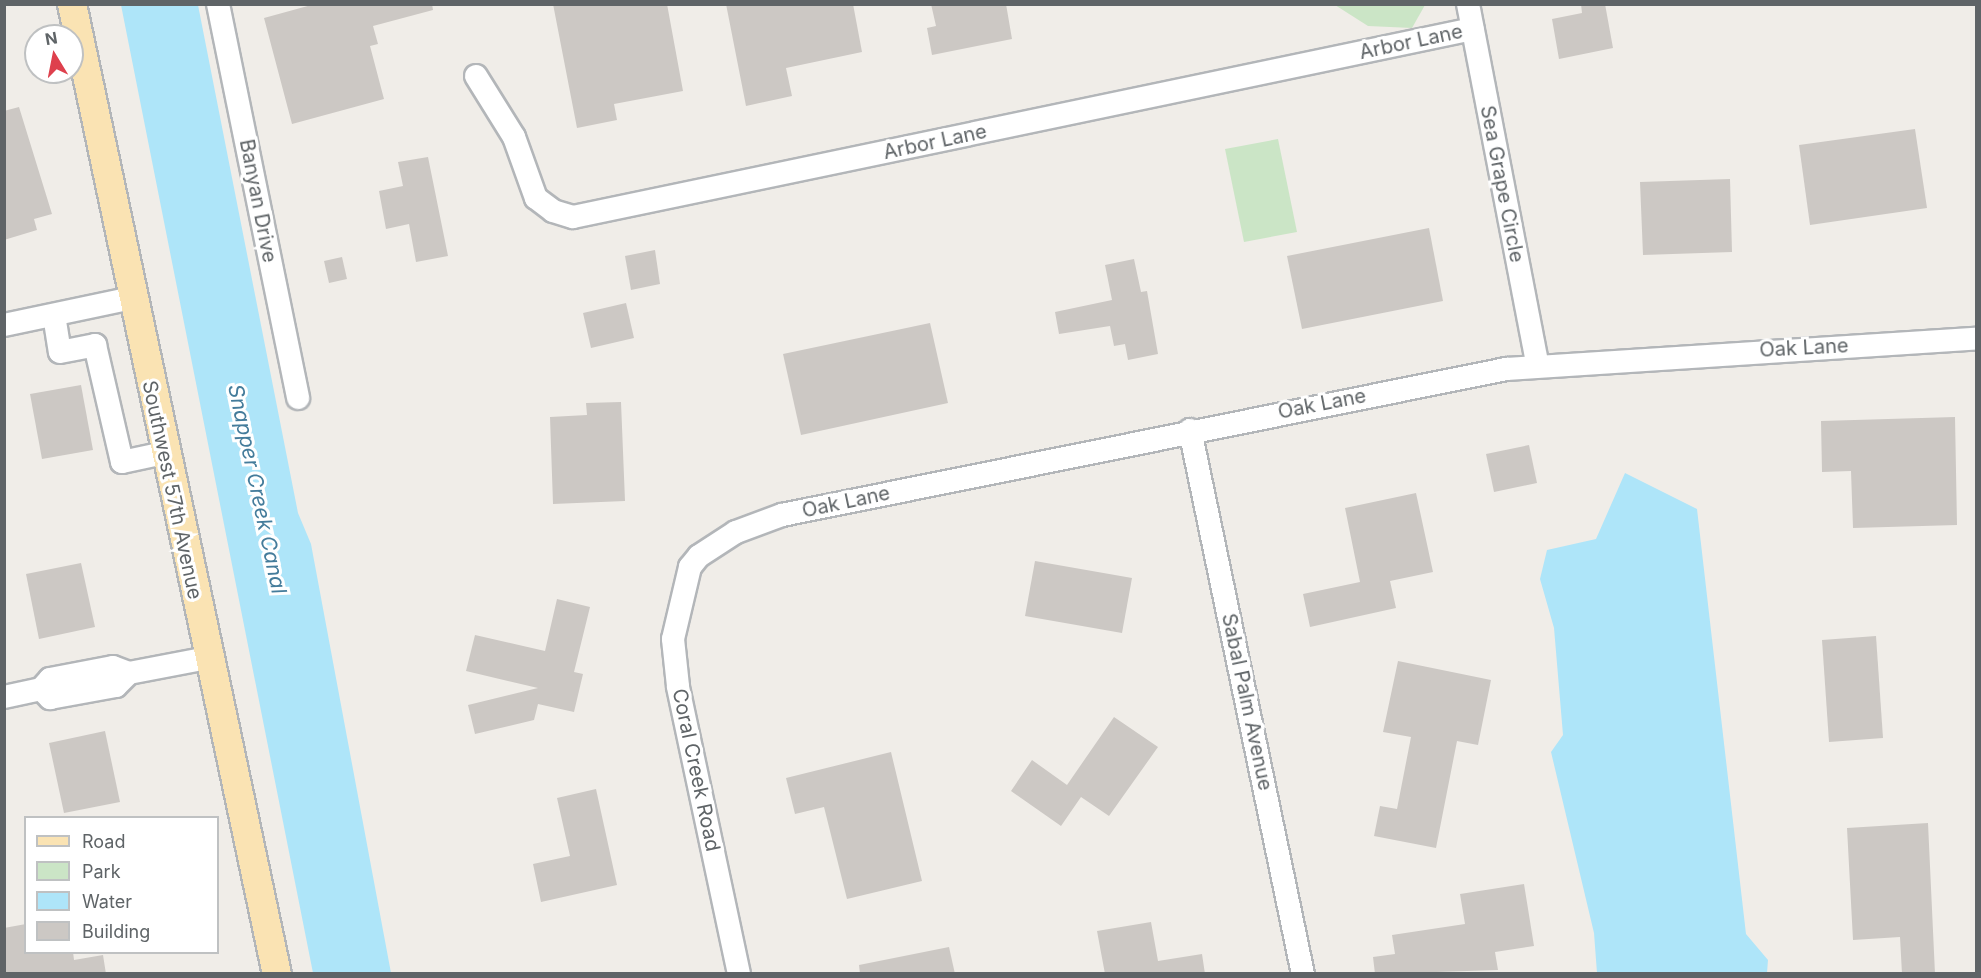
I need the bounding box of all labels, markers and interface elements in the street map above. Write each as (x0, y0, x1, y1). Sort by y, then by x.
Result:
street label: Arbor Lane (1357, 19, 1465, 65)
north arrow (24, 24, 84, 84)
text: N (43, 27, 59, 49)
street label: Sea Grape Circle (1475, 104, 1529, 264)
street label: Arbor Lane (881, 119, 989, 165)
street label: Banyan Drive (234, 137, 282, 265)
street label: Oak Lane (1759, 334, 1849, 362)
street label: Southwest 57th Avenue (137, 378, 207, 602)
water label: Snapper Creek Canal (222, 382, 292, 596)
street label: Oak Lane (1276, 384, 1368, 424)
street label: Oak Lane (800, 481, 892, 523)
street label: Sabal Palm Avenue (1217, 611, 1277, 793)
street label: Coral Creek Road (667, 686, 725, 854)
legend (24, 816, 219, 954)
text: Road (82, 831, 125, 852)
text: Park (82, 861, 121, 882)
text: Water (82, 891, 132, 912)
text: Building (82, 921, 150, 942)

